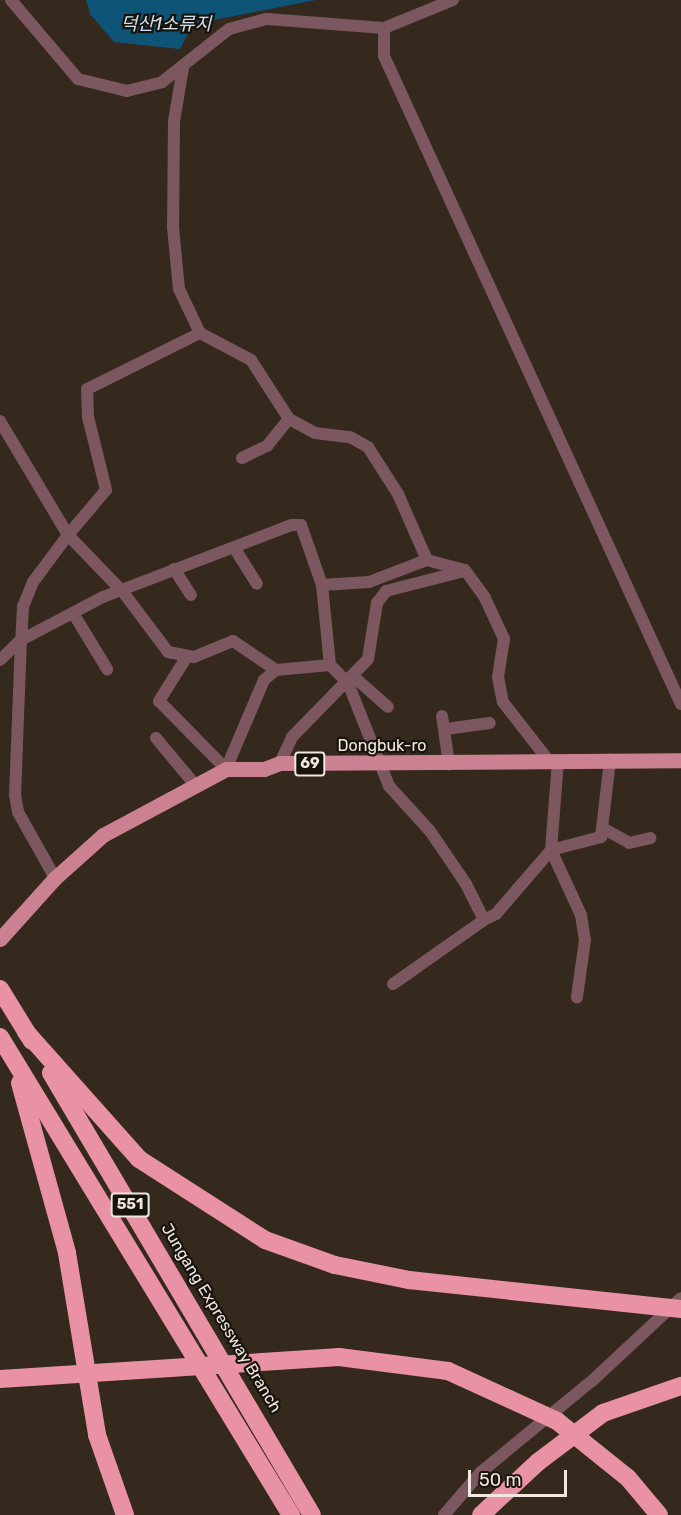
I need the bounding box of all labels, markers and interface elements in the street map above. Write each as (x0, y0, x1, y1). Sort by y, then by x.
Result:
water label: 덕산1소류지 (121, 13, 211, 35)
street label: Dongbuk-ro (337, 736, 427, 756)
road number: 69 (294, 752, 326, 776)
road number: 551 (110, 1193, 150, 1217)
street label: Jungang Expressway Branch (157, 1220, 285, 1416)
scale bar (471, 1458, 570, 1496)
text: 50 m (479, 1469, 522, 1491)

